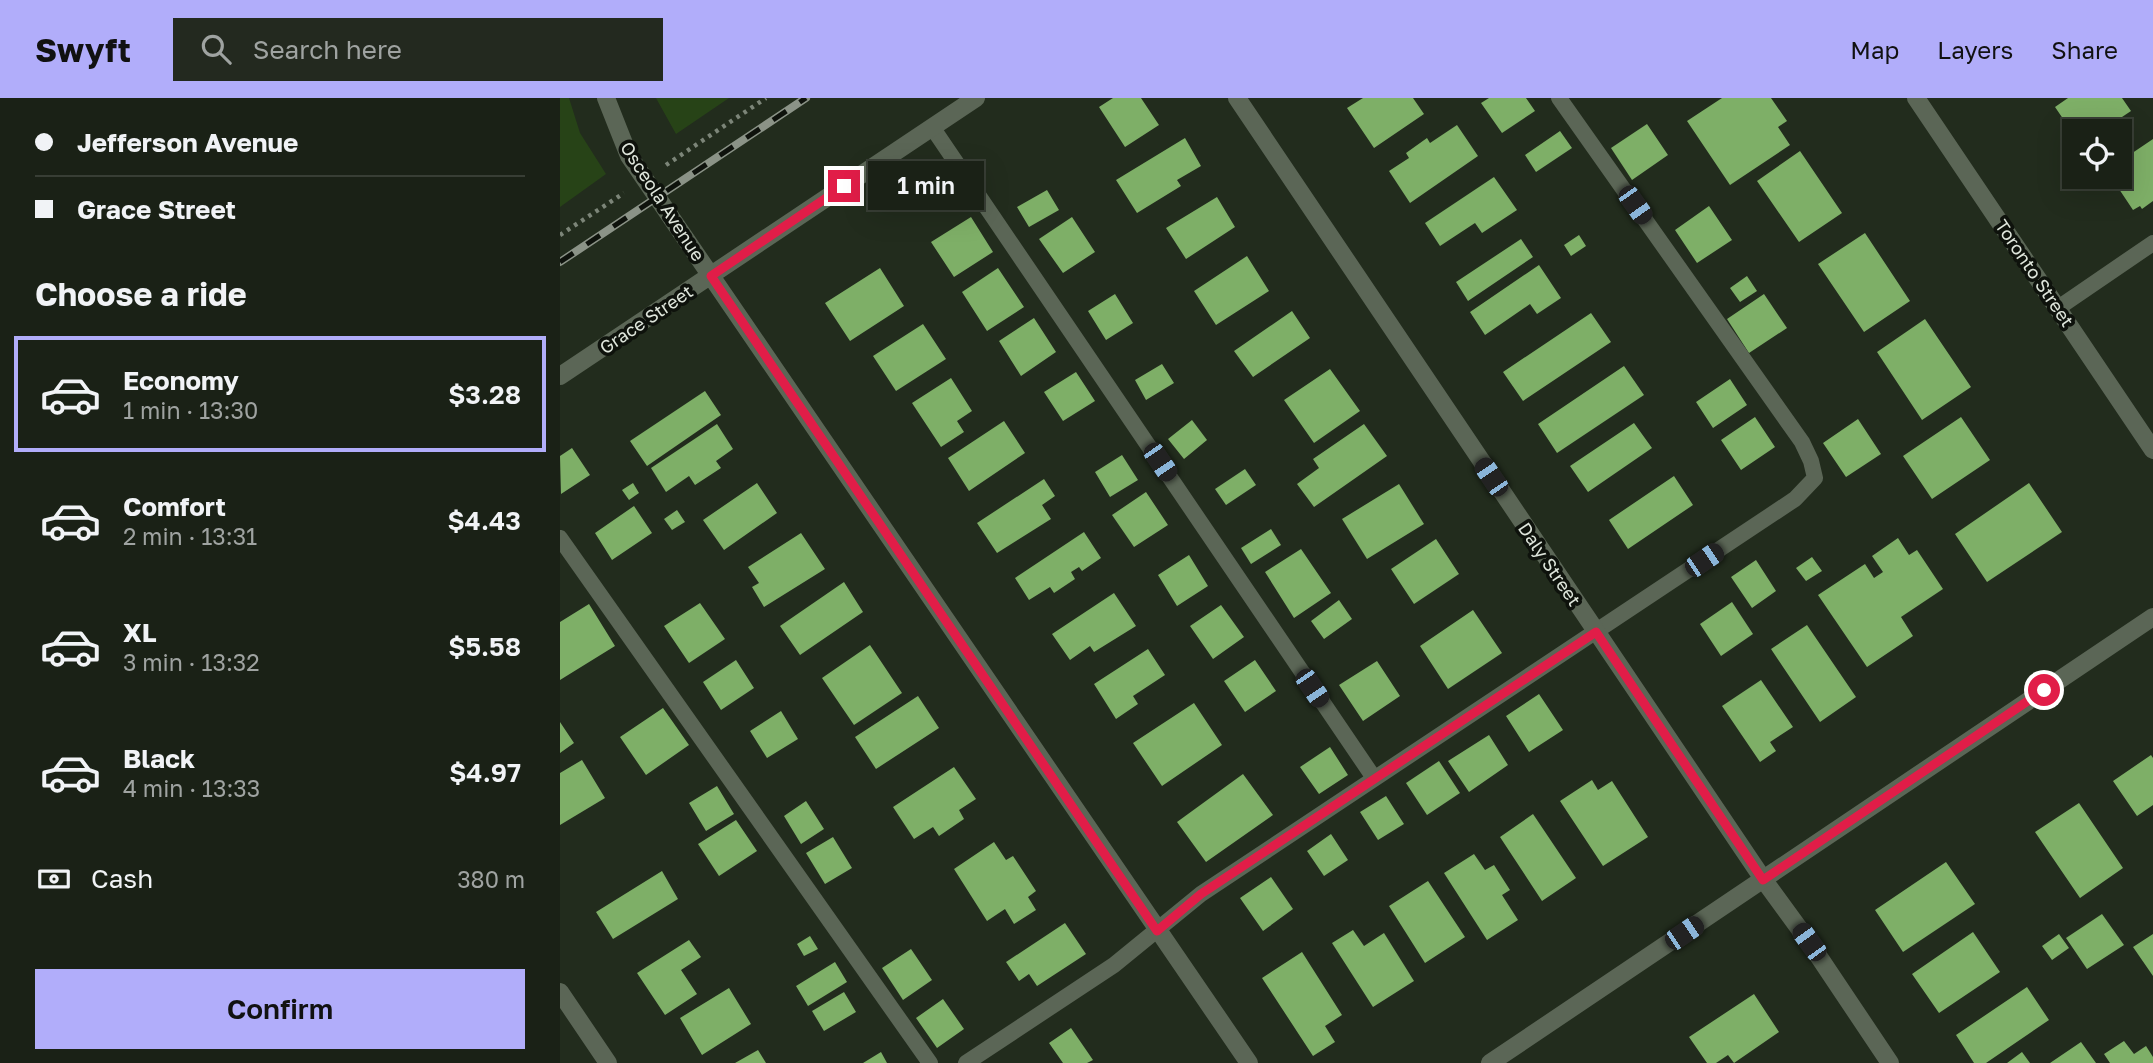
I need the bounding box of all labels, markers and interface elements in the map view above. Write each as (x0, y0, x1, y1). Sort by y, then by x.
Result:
search box (173, 18, 663, 81)
text: Swyft (35, 30, 131, 69)
icon: search (197, 30, 235, 68)
text: Search here (253, 34, 402, 65)
text: Map (1850, 35, 1899, 64)
text: Layers (1937, 35, 2013, 64)
text: Share (2051, 35, 2118, 64)
map controls (2062, 119, 2132, 189)
button: locate (2062, 119, 2132, 189)
text: Jefferson Avenue (77, 127, 298, 158)
street label: Osceola Avenue (616, 137, 710, 265)
callout: 1 min (868, 162, 984, 210)
route end (828, 170, 860, 202)
text: 1 min (897, 171, 955, 199)
car (1615, 182, 1656, 228)
text: Grace Street (77, 194, 236, 225)
street label: Toronto Street (1991, 215, 2079, 331)
text: Choose a ride (35, 275, 247, 313)
street label: Grace Street (595, 280, 697, 358)
icon: car (39, 363, 102, 426)
text: Economy (123, 365, 239, 396)
text: $3.28 (448, 379, 521, 410)
text: 1 min · 13:30 (123, 396, 258, 424)
car (1140, 439, 1181, 485)
car (1471, 454, 1512, 500)
icon: car (39, 489, 102, 552)
text: Comfort (123, 491, 226, 522)
text: $4.43 (447, 505, 521, 536)
street label: Daly Street (1514, 518, 1586, 610)
text: 2 min · 13:31 (123, 522, 257, 550)
car (1681, 540, 1728, 580)
icon: car (39, 615, 102, 678)
text: XL (123, 617, 157, 648)
text: $5.58 (448, 631, 521, 662)
text: 3 min · 13:32 (123, 648, 260, 676)
car (1292, 665, 1333, 711)
route start (2028, 674, 2060, 706)
icon: car (39, 741, 102, 804)
text: Black (123, 743, 195, 774)
text: $4.97 (449, 757, 521, 788)
text: 4 min · 13:33 (123, 774, 260, 802)
icon: cash (35, 860, 73, 898)
text: Cash (91, 863, 153, 894)
text: 380 m (457, 865, 525, 893)
car (1661, 913, 1708, 953)
car (1789, 919, 1830, 965)
button: Confirm (35, 969, 525, 1049)

